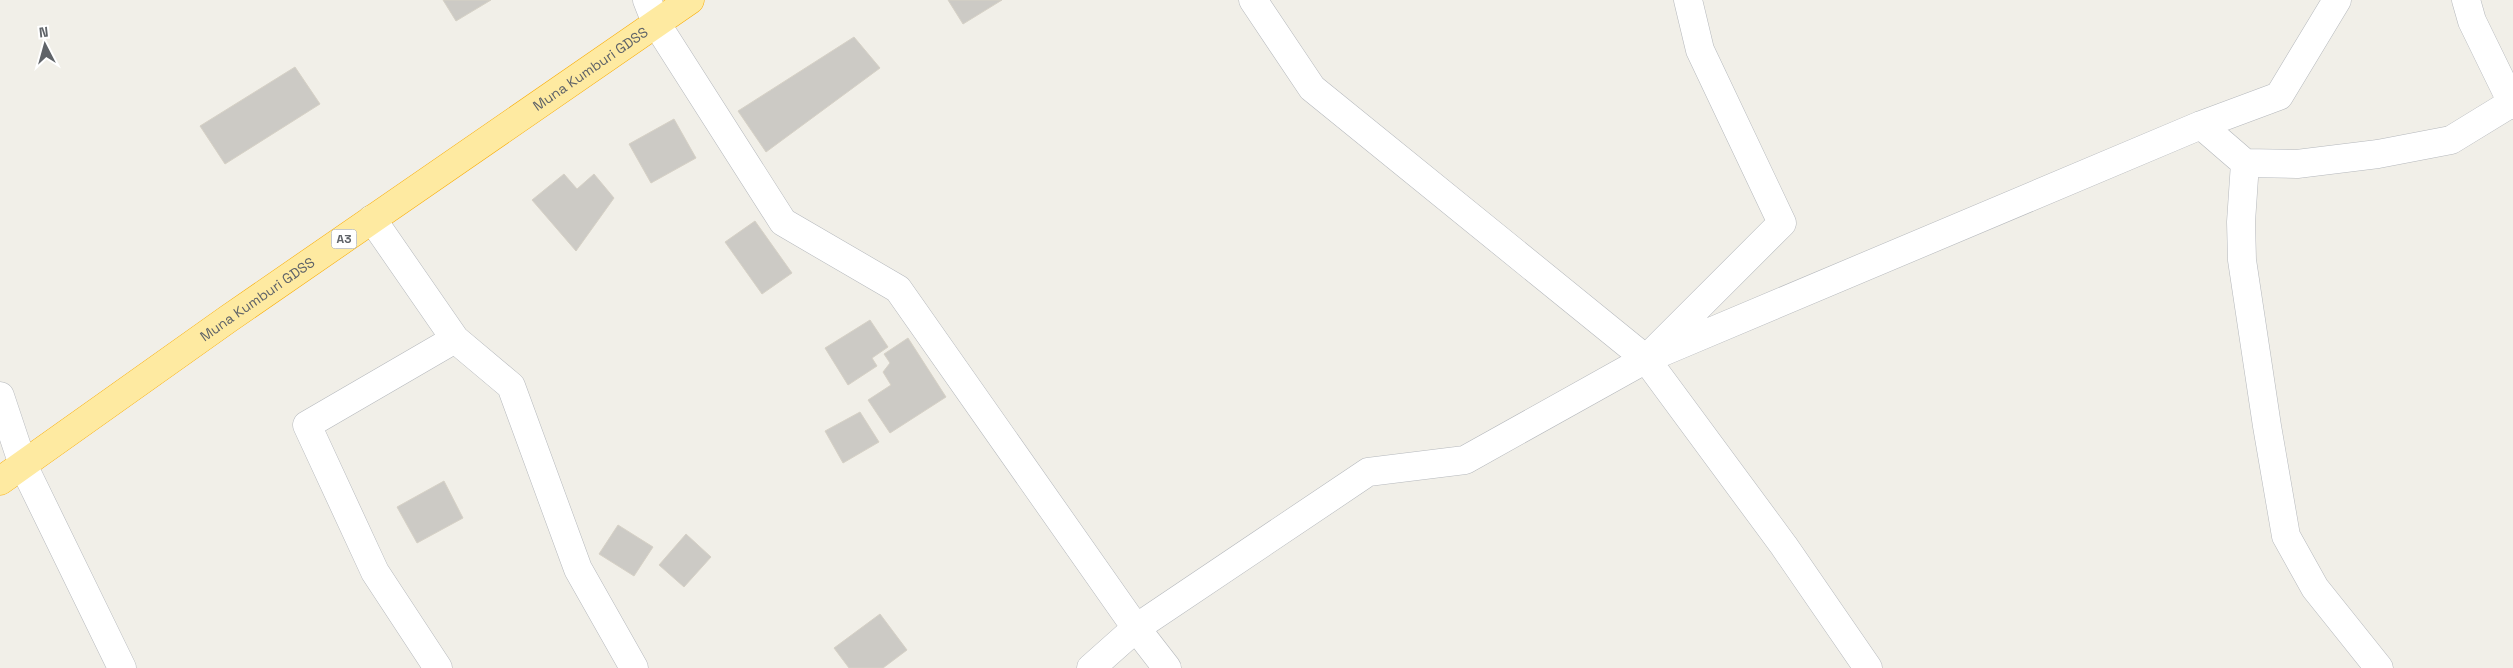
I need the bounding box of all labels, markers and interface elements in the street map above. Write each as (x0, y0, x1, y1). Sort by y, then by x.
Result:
north arrow (20, 20, 70, 70)
text: N (38, 23, 49, 42)
street label: Muna Kumburi GDSS (529, 23, 651, 115)
road number: A3 (332, 230, 356, 248)
street label: Muna Kumburi GDSS (196, 253, 318, 345)

